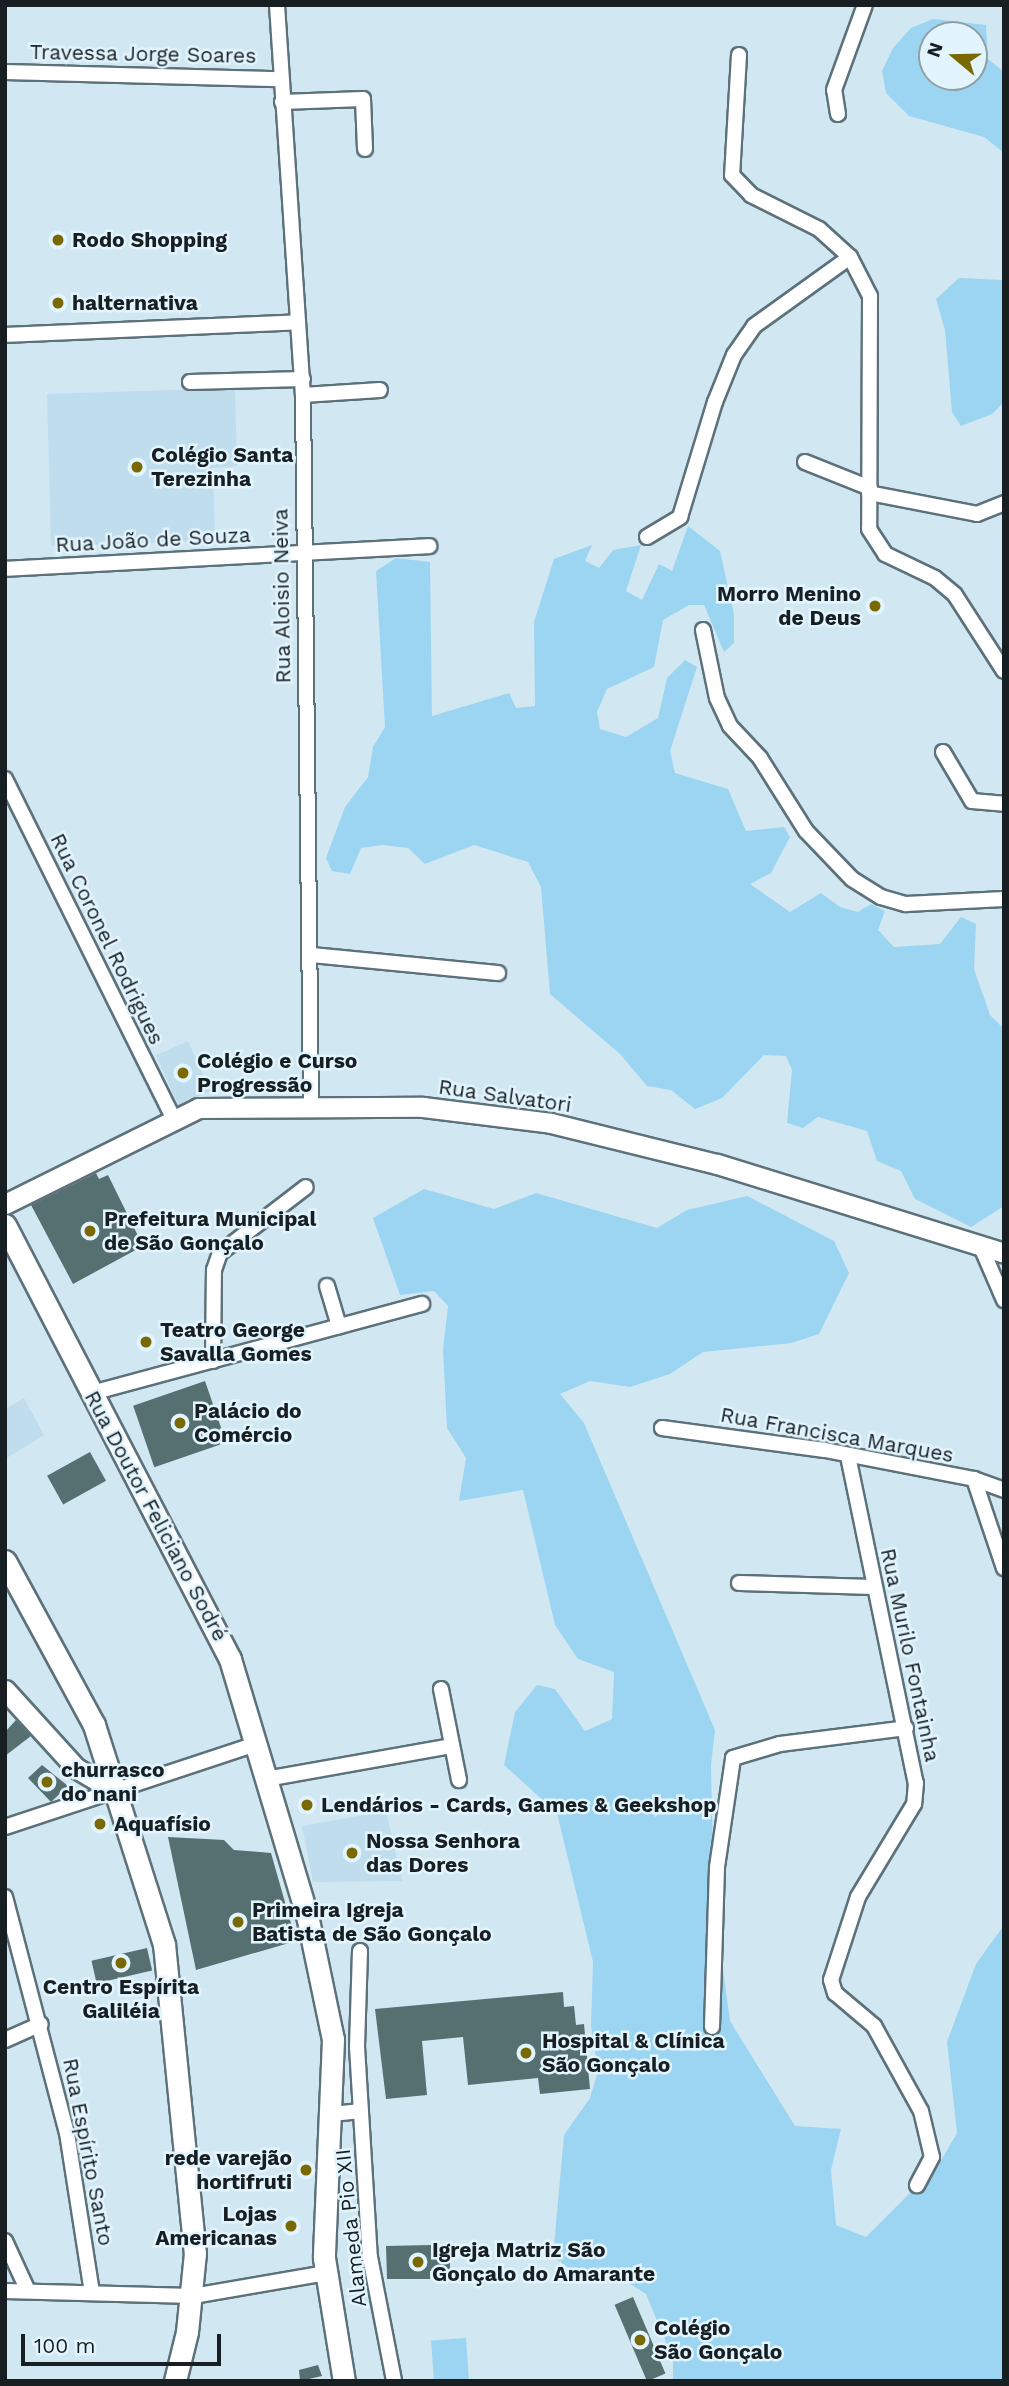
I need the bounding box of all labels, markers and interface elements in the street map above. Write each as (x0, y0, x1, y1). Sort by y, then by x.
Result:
north arrow (918, 21, 988, 91)
street label: Travessa Jorge Soares (29, 39, 257, 69)
text: N (921, 39, 948, 60)
place label: Rodo Shopping (72, 227, 227, 253)
marker: Rodo Shopping (50, 232, 66, 248)
place label: halternativa (72, 290, 198, 316)
marker: halternativa (50, 295, 66, 311)
place label: Colégio Santa Terezinha (151, 442, 293, 492)
marker: Colégio Santa Terezinha (129, 459, 145, 475)
street label: Rua Aloisio Neiva (268, 508, 296, 684)
street label: Rua João de Souza (54, 522, 252, 558)
place label: Morro Menino de Deus (717, 581, 861, 631)
marker: Morro Menino de Deus (867, 598, 883, 614)
street label: Rua Coronel Rodrigues (45, 829, 169, 1049)
place label: Colégio e Curso Progressão (197, 1048, 357, 1098)
marker: Colégio e Curso Progressão (175, 1065, 191, 1081)
street label: Rua Salvatori (437, 1074, 573, 1118)
place label: Prefeitura Municipal de São Gonçalo (104, 1206, 316, 1256)
marker: Prefeitura Municipal de São Gonçalo (82, 1223, 98, 1239)
place label: Teatro George Savalla Gomes (160, 1317, 312, 1367)
marker: Teatro George Savalla Gomes (138, 1334, 154, 1350)
street label: Rua Doutor Feliciano Sodré (79, 1386, 233, 1646)
place label: Palácio do Comércio (194, 1398, 302, 1448)
street label: Rua Francisca Marques (718, 1402, 956, 1468)
marker: Palácio do Comércio (172, 1415, 188, 1431)
street label: Rua Murilo Fontainha (875, 1546, 945, 1764)
place label: churrasco do nani (61, 1757, 165, 1807)
marker: churrasco do nani (39, 1774, 55, 1790)
place label: Lendários - Cards, Games & Geekshop (321, 1792, 716, 1818)
marker: Lendários - Cards, Games & Geekshop (299, 1797, 315, 1813)
place label: Aquafísio (114, 1811, 211, 1837)
marker: Aquafísio (92, 1816, 108, 1832)
place label: Nossa Senhora das Dores (366, 1828, 520, 1878)
marker: Nossa Senhora das Dores (344, 1845, 360, 1861)
place label: Primeira Igreja Batista de São Gonçalo (252, 1897, 492, 1947)
marker: Primeira Igreja Batista de São Gonçalo (230, 1914, 246, 1930)
marker: Centro Espírita Galiléia (113, 1955, 129, 1971)
place label: Centro Espírita Galiléia (43, 1974, 199, 2024)
place label: Hospital & Clínica São Gonçalo (542, 2028, 725, 2078)
marker: Hospital & Clínica São Gonçalo (516, 2043, 536, 2063)
street label: Rua Espírito Santo (57, 2056, 119, 2248)
place label: rede varejão hortifruti (164, 2145, 292, 2195)
street label: Alameda Pio XII (330, 2147, 372, 2309)
marker: rede varejão hortifruti (298, 2162, 314, 2178)
place label: Lojas Americanas (155, 2201, 277, 2251)
marker: Lojas Americanas (283, 2218, 299, 2234)
place label: Igreja Matriz São Gonçalo do Amarante (432, 2237, 656, 2287)
marker: Igreja Matriz São Gonçalo do Amarante (410, 2254, 426, 2270)
place label: Colégio São Gonçalo (654, 2315, 782, 2365)
scale bar (24, 2320, 224, 2364)
marker: Colégio São Gonçalo (632, 2332, 648, 2348)
text: 100 m (34, 2333, 96, 2358)

